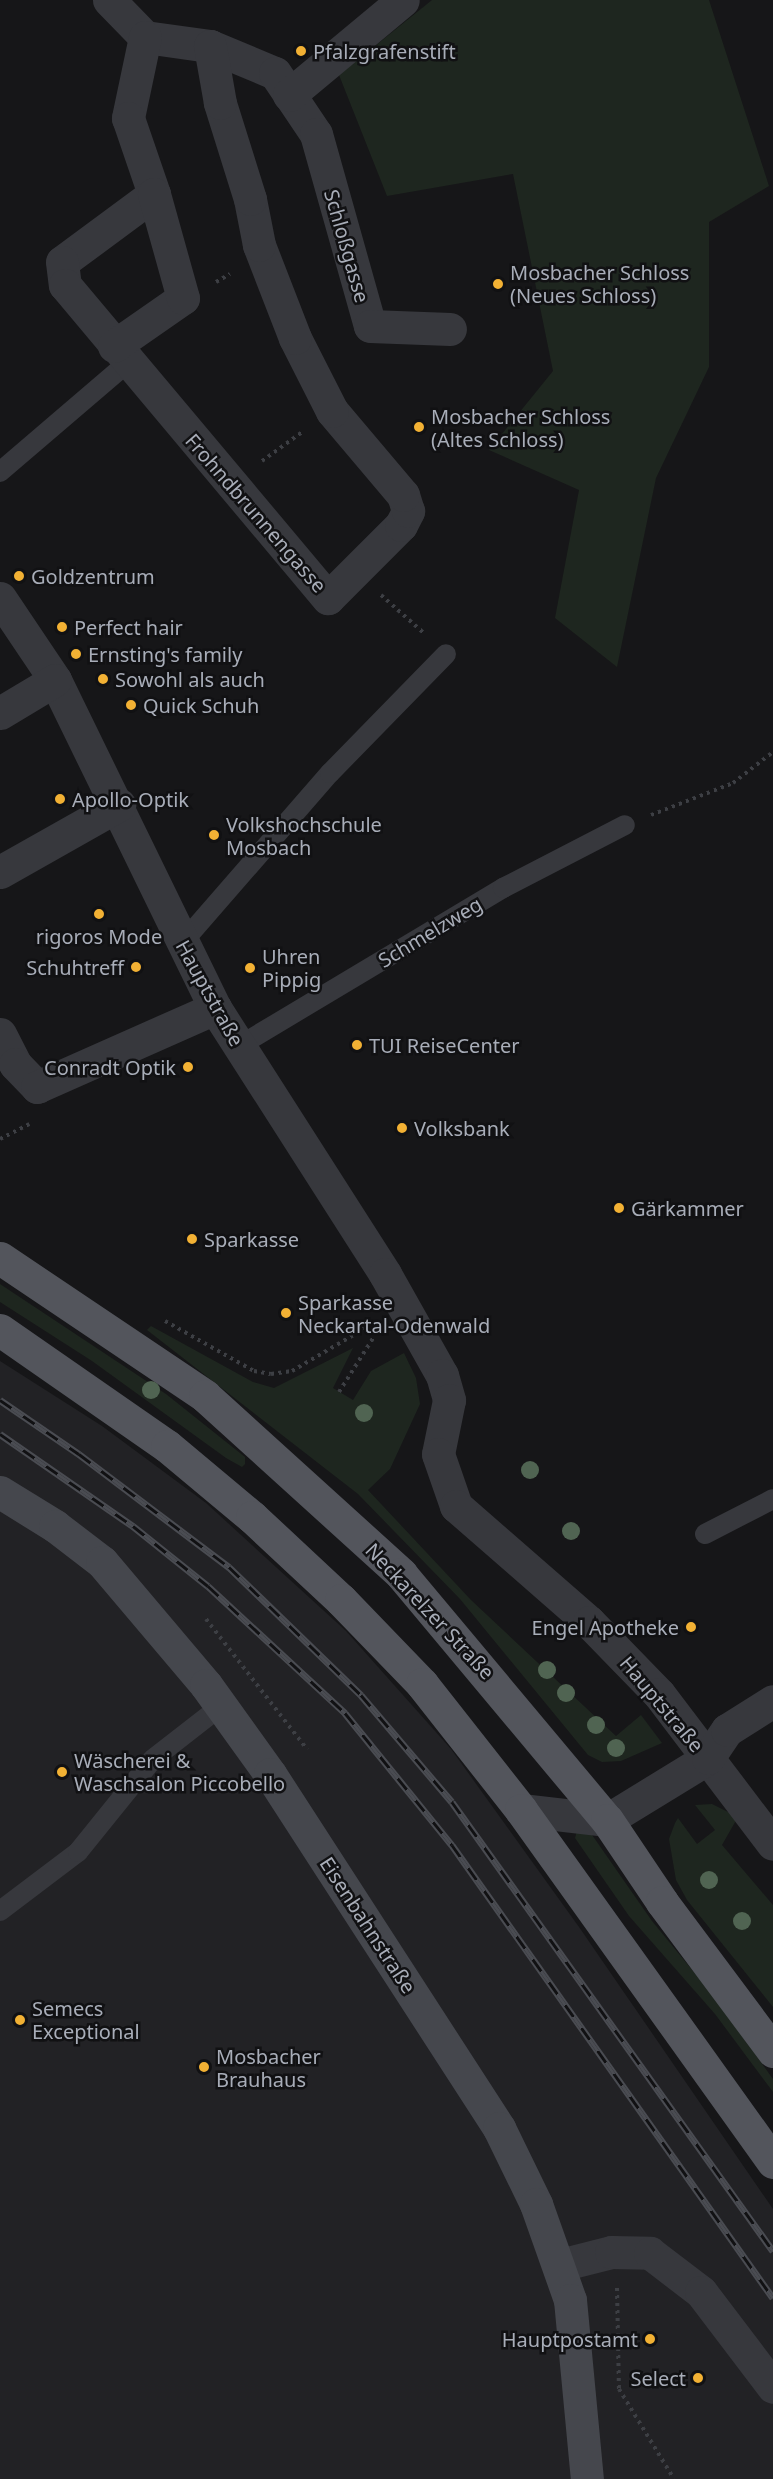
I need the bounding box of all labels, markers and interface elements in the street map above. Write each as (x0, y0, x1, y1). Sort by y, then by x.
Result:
place label: Pfalzgrafenstift (313, 39, 456, 63)
marker: Pfalzgrafenstift (294, 44, 308, 58)
street label: Schloßgasse (319, 187, 375, 305)
place label: Mosbacher Schloss (Neues Schloss) (510, 260, 689, 307)
marker: Mosbacher Schloss (Neues Schloss) (491, 277, 505, 291)
place label: Mosbacher Schloss (Altes Schloss) (431, 404, 610, 451)
marker: Mosbacher Schloss (Altes Schloss) (412, 420, 426, 434)
street label: Frohndbrunnengasse (180, 429, 332, 597)
place label: Goldzentrum (31, 564, 155, 588)
marker: Goldzentrum (12, 569, 26, 583)
place label: Perfect hair (74, 615, 183, 639)
marker: Perfect hair (55, 620, 69, 634)
place label: Ernsting's family (88, 642, 242, 666)
marker: Ernsting's family (69, 647, 83, 661)
place label: Sowohl als auch (115, 667, 265, 691)
marker: Sowohl als auch (96, 672, 110, 686)
place label: Quick Schuh (143, 693, 259, 717)
marker: Quick Schuh (124, 698, 138, 712)
place label: Apollo-Optik (72, 787, 189, 811)
marker: Apollo-Optik (53, 792, 67, 806)
place label: Volkshochschule Mosbach (226, 812, 382, 859)
marker: Volkshochschule Mosbach (207, 828, 221, 842)
street label: Schmelzweg (374, 892, 486, 972)
marker: rigoros Mode (92, 907, 106, 921)
place label: rigoros Mode (36, 924, 162, 948)
street label: Hauptstraße (171, 936, 249, 1050)
place label: Uhren Pippig (262, 945, 321, 992)
place label: Schuhtreff (26, 955, 124, 979)
marker: Schuhtreff (129, 960, 143, 974)
marker: Uhren Pippig (243, 961, 257, 975)
place label: TUI ReiseCenter (369, 1033, 519, 1057)
marker: TUI ReiseCenter (350, 1038, 364, 1052)
place label: Conradt Optik (44, 1055, 176, 1079)
marker: Conradt Optik (181, 1060, 195, 1074)
place label: Volksbank (414, 1116, 510, 1140)
marker: Volksbank (395, 1121, 409, 1135)
place label: Gärkammer (631, 1196, 744, 1220)
marker: Gärkammer (612, 1201, 626, 1215)
place label: Sparkasse (204, 1227, 299, 1251)
marker: Sparkasse (185, 1232, 199, 1246)
place label: Sparkasse Neckartal-Odenwald (298, 1290, 490, 1337)
marker: Sparkasse Neckartal-Odenwald (279, 1306, 293, 1320)
street label: Neckarelzer Straße (361, 1538, 499, 1684)
place label: Engel Apotheke (532, 1615, 679, 1639)
marker: Engel Apotheke (684, 1620, 698, 1634)
street label: Hauptstraße (615, 1651, 709, 1757)
place label: Wäscherei & Waschsalon Piccobello (74, 1748, 285, 1795)
marker: Wäscherei & Waschsalon Piccobello (55, 1765, 69, 1779)
street label: Eisenbahnstraße (315, 1852, 421, 1998)
place label: Semecs Exceptional (32, 1996, 140, 2043)
marker: Semecs Exceptional (13, 2013, 27, 2027)
place label: Mosbacher Brauhaus (216, 2044, 321, 2091)
marker: Mosbacher Brauhaus (197, 2060, 211, 2074)
place label: Hauptpostamt (502, 2327, 638, 2351)
marker: Hauptpostamt (643, 2332, 657, 2346)
place label: Select (630, 2366, 686, 2390)
marker: Select (691, 2371, 705, 2385)

